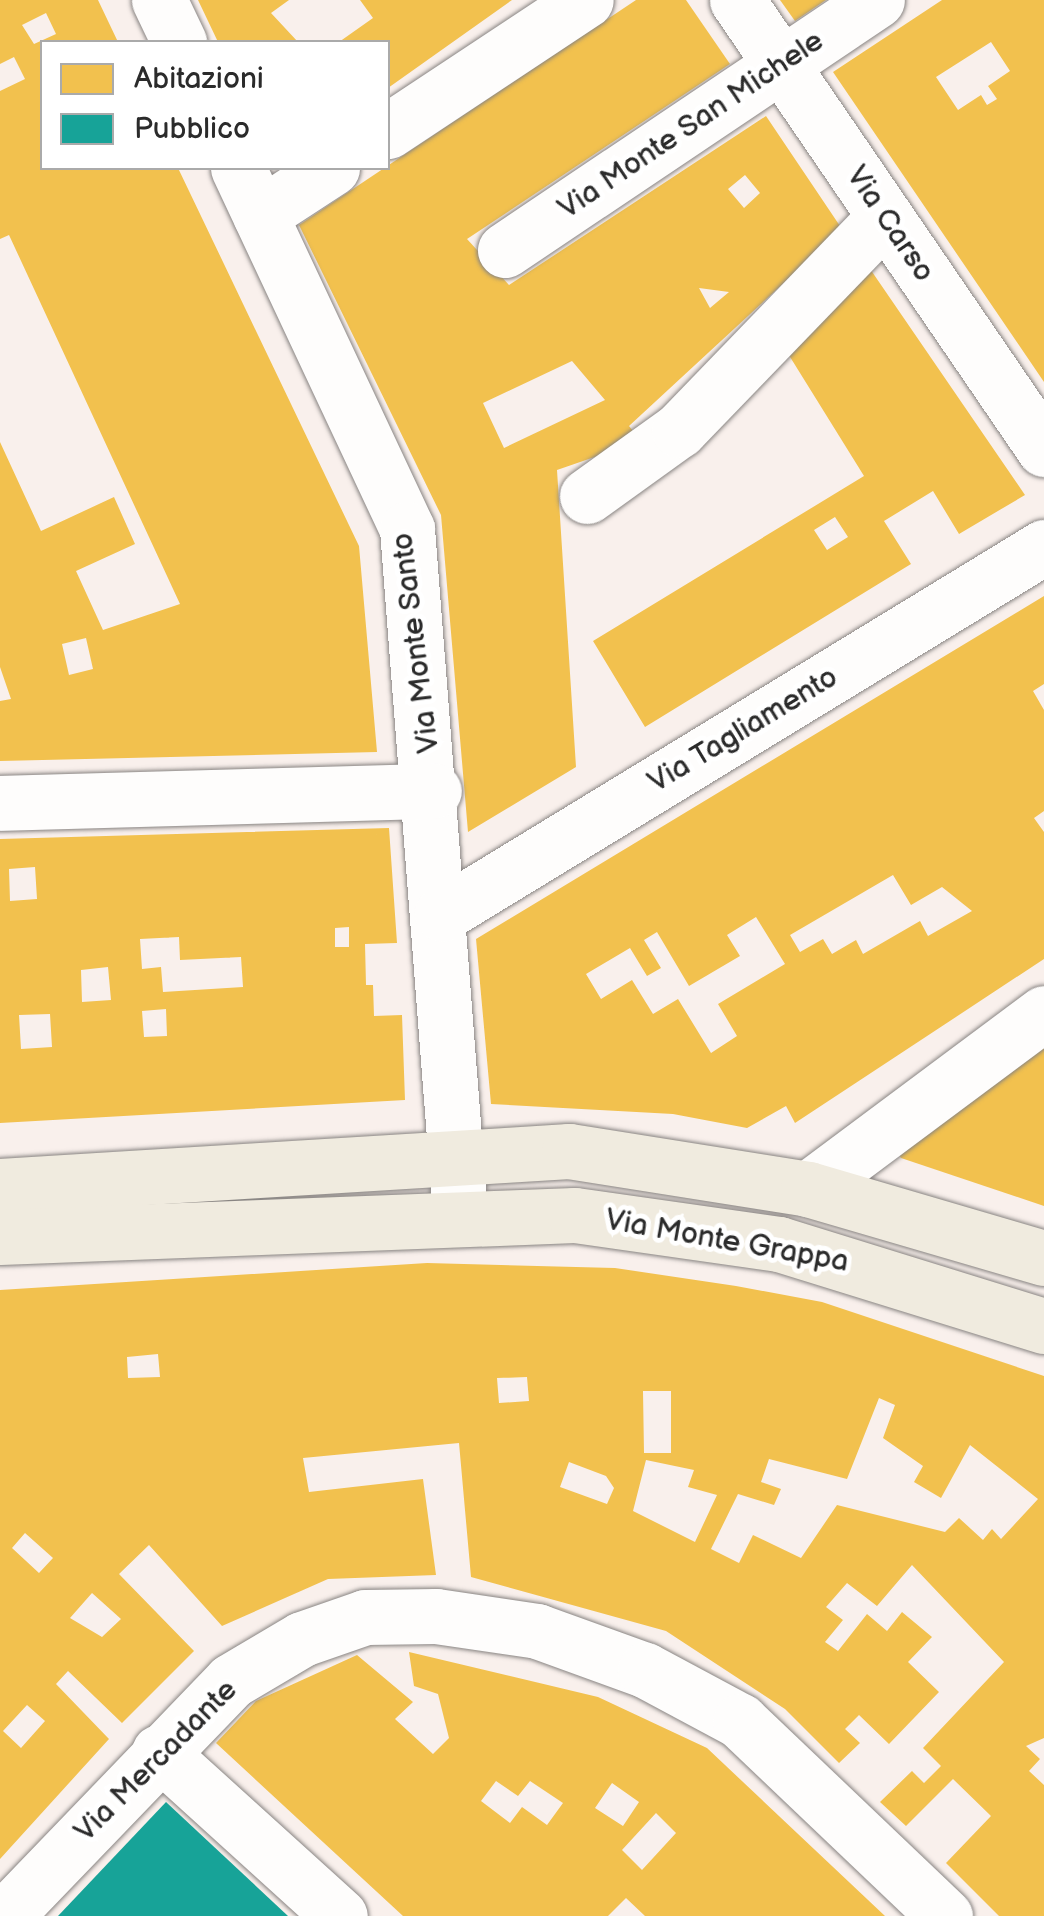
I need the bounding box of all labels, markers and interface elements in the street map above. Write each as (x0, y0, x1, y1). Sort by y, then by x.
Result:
street label: Via Monte San Michele (551, 23, 831, 227)
legend (40, 40, 390, 170)
text: Abitazioni (134, 61, 264, 97)
text: Pubblico (134, 111, 250, 147)
street label: Via Carso (838, 159, 942, 289)
street label: Via Monte Santo (385, 531, 447, 755)
street label: Via Tagliamento (641, 659, 845, 801)
street label: Via Monte Grappa (603, 1202, 851, 1280)
street label: Via Mercadante (67, 1672, 245, 1850)

